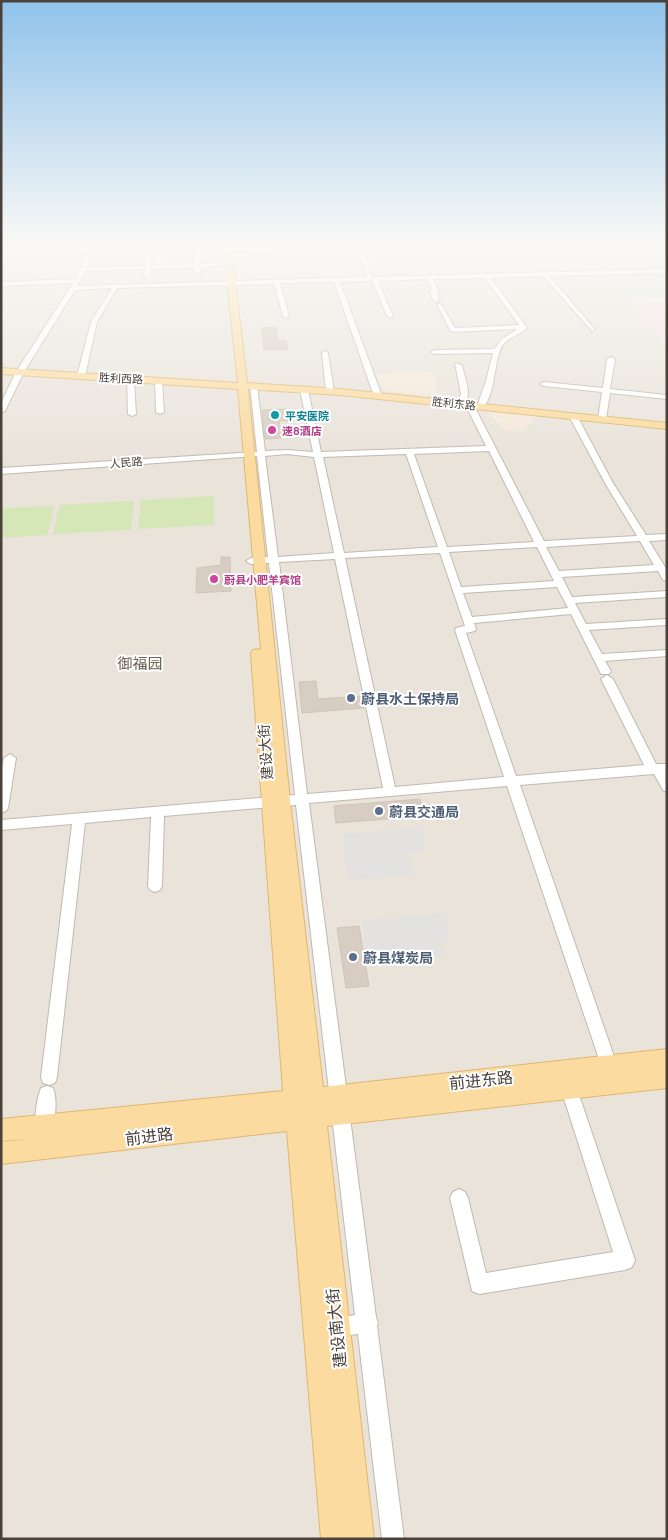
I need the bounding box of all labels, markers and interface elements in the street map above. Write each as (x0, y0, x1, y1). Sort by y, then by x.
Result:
street label: 胜利西路 (99, 369, 143, 387)
street label: 胜利东路 (431, 393, 477, 413)
place label: 平安医院 (285, 408, 329, 423)
marker: 平安医院 (269, 409, 281, 421)
place label: 速8酒店 (282, 423, 322, 438)
marker: 速8酒店 (266, 424, 278, 436)
street label: 人民路 (109, 453, 143, 471)
place label: 蔚县小肥羊宾馆 (224, 572, 301, 587)
marker: 蔚县小肥羊宾馆 (208, 573, 220, 585)
district label: 御福园 (117, 653, 163, 674)
place label: 蔚县水土保持局 (361, 689, 459, 708)
marker: 蔚县水土保持局 (345, 692, 357, 704)
street label: 建设大街 (254, 723, 276, 781)
place label: 蔚县交通局 (389, 802, 459, 821)
marker: 蔚县交通局 (373, 805, 385, 817)
place label: 蔚县煤炭局 (363, 948, 433, 967)
marker: 蔚县煤炭局 (347, 951, 359, 963)
street label: 前进东路 (448, 1066, 514, 1094)
street label: 前进路 (124, 1122, 174, 1150)
street label: 建设南大街 (321, 1287, 351, 1369)

